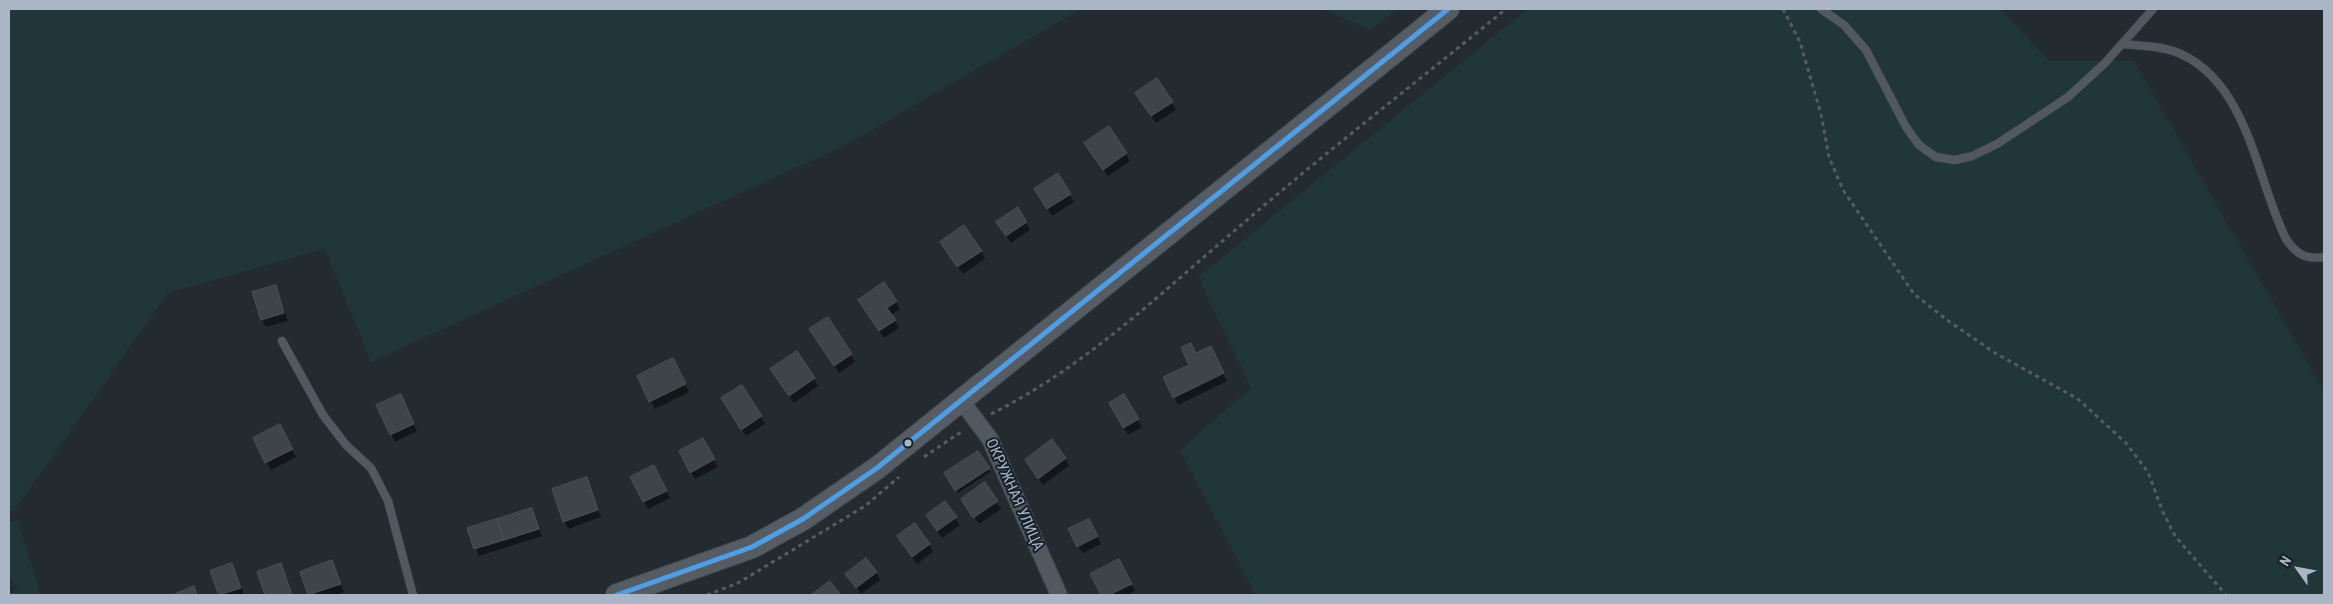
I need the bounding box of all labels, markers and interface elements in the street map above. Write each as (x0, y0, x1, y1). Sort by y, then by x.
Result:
street label: ОКРУЖНАЯ УЛИЦА (981, 436, 1047, 554)
unlabelled marker (903, 438, 913, 448)
north arrow (2273, 544, 2323, 594)
text: N (2276, 553, 2294, 569)

